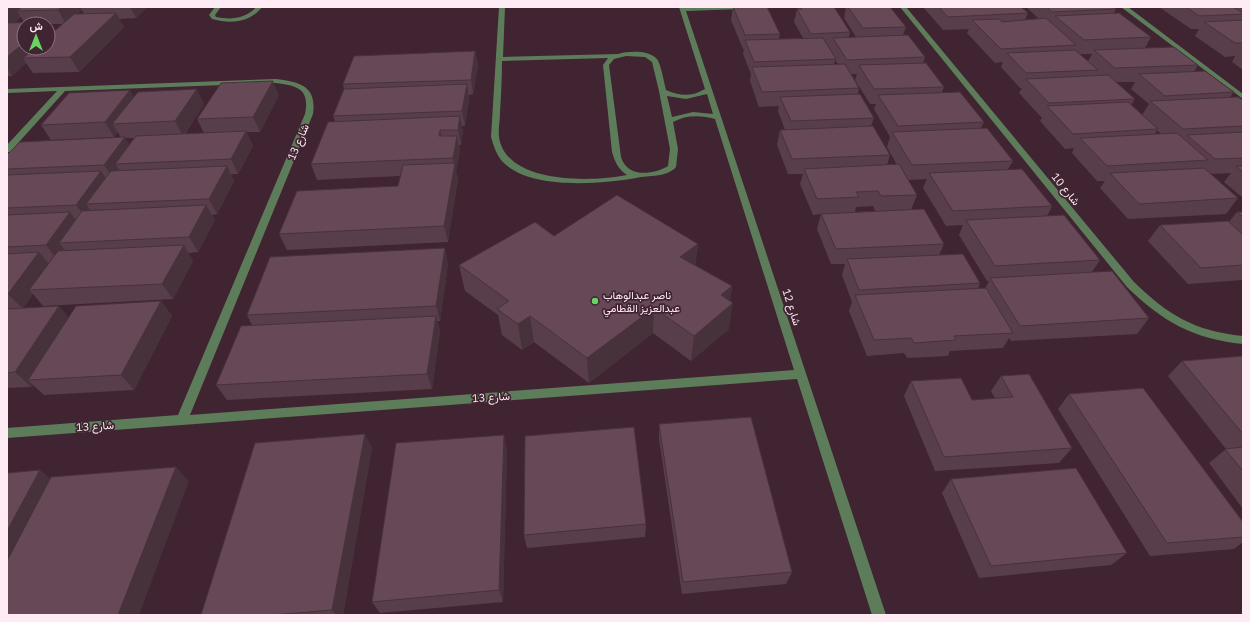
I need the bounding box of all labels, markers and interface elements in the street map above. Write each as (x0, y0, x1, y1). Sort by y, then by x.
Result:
north arrow (16, 16, 56, 56)
text: ش (29, 19, 43, 33)
street label: شارع 13 (284, 122, 313, 163)
street label: شارع 10 (1048, 170, 1084, 209)
street label: شارع 12 (779, 287, 805, 328)
place label: ناصر عبدالوهاب عبدالعزيز القطامي (603, 288, 680, 318)
marker: ناصر عبدالوهاب عبدالعزيز القطامي (590, 296, 600, 306)
street label: شارع 13 (472, 389, 511, 406)
street label: شارع 13 (76, 418, 115, 435)

